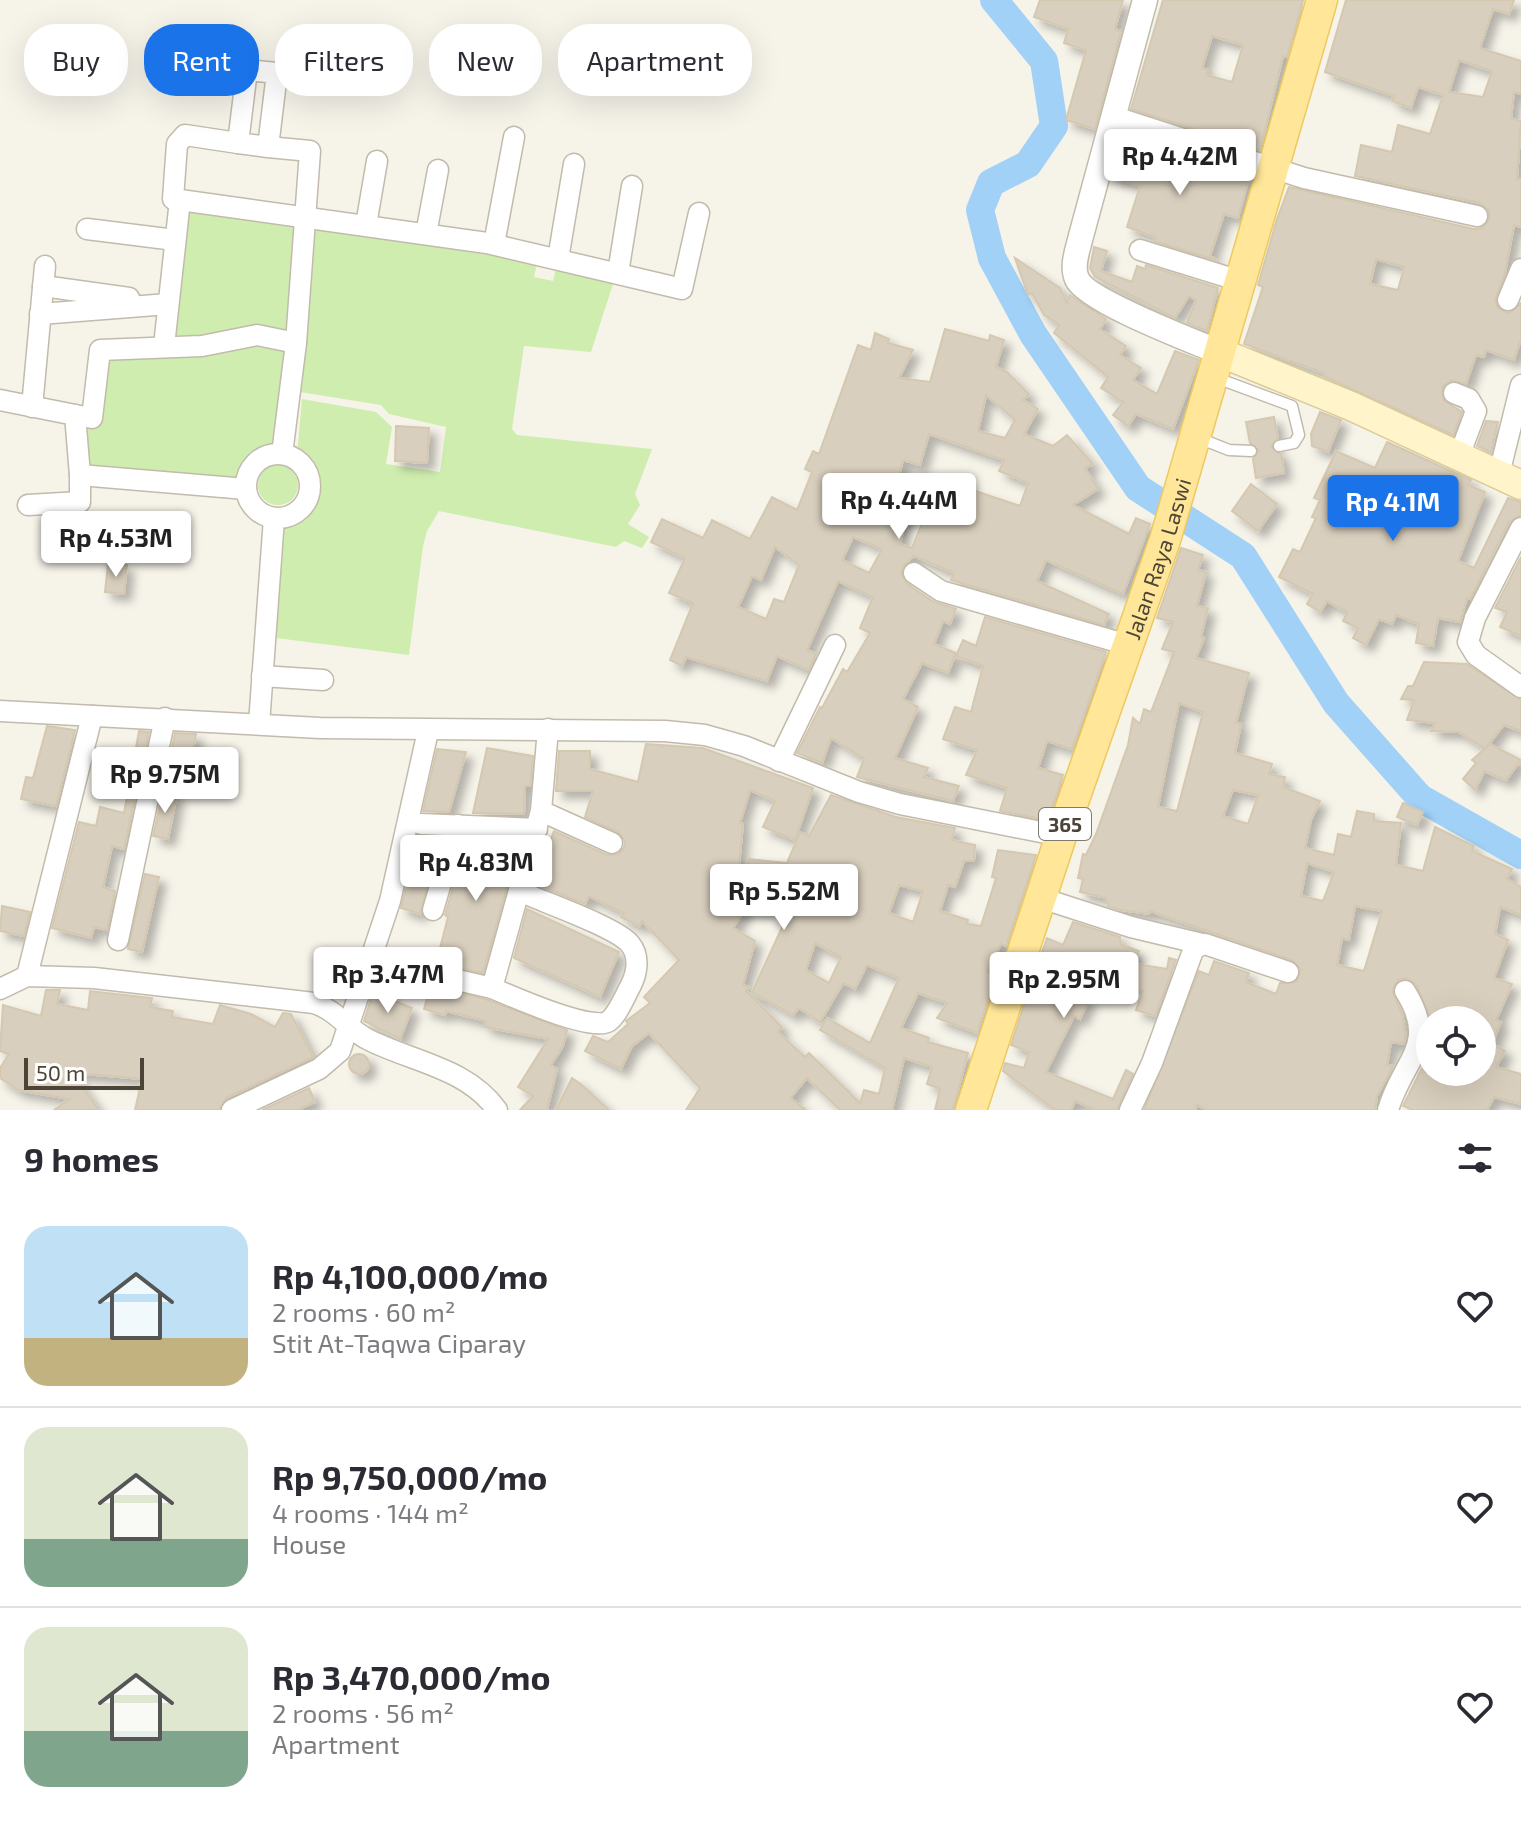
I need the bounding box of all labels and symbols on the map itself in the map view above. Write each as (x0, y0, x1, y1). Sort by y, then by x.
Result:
pin: Rp 4.42M (1097, 129, 1263, 197)
pin: Rp 4.44M (816, 473, 982, 541)
street label: Jalan Raya Laswi (1118, 475, 1195, 643)
pin: Rp 4.1M (1319, 475, 1467, 543)
pin: Rp 4.53M (33, 511, 199, 579)
pin: Rp 9.75M (82, 747, 248, 815)
road number: 365 (1039, 808, 1091, 840)
pin: Rp 4.83M (393, 835, 559, 903)
pin: Rp 5.52M (701, 864, 867, 932)
pin: Rp 3.47M (305, 947, 471, 1015)
pin: Rp 2.95M (981, 952, 1147, 1020)
scale bar (24, 1054, 144, 1090)

